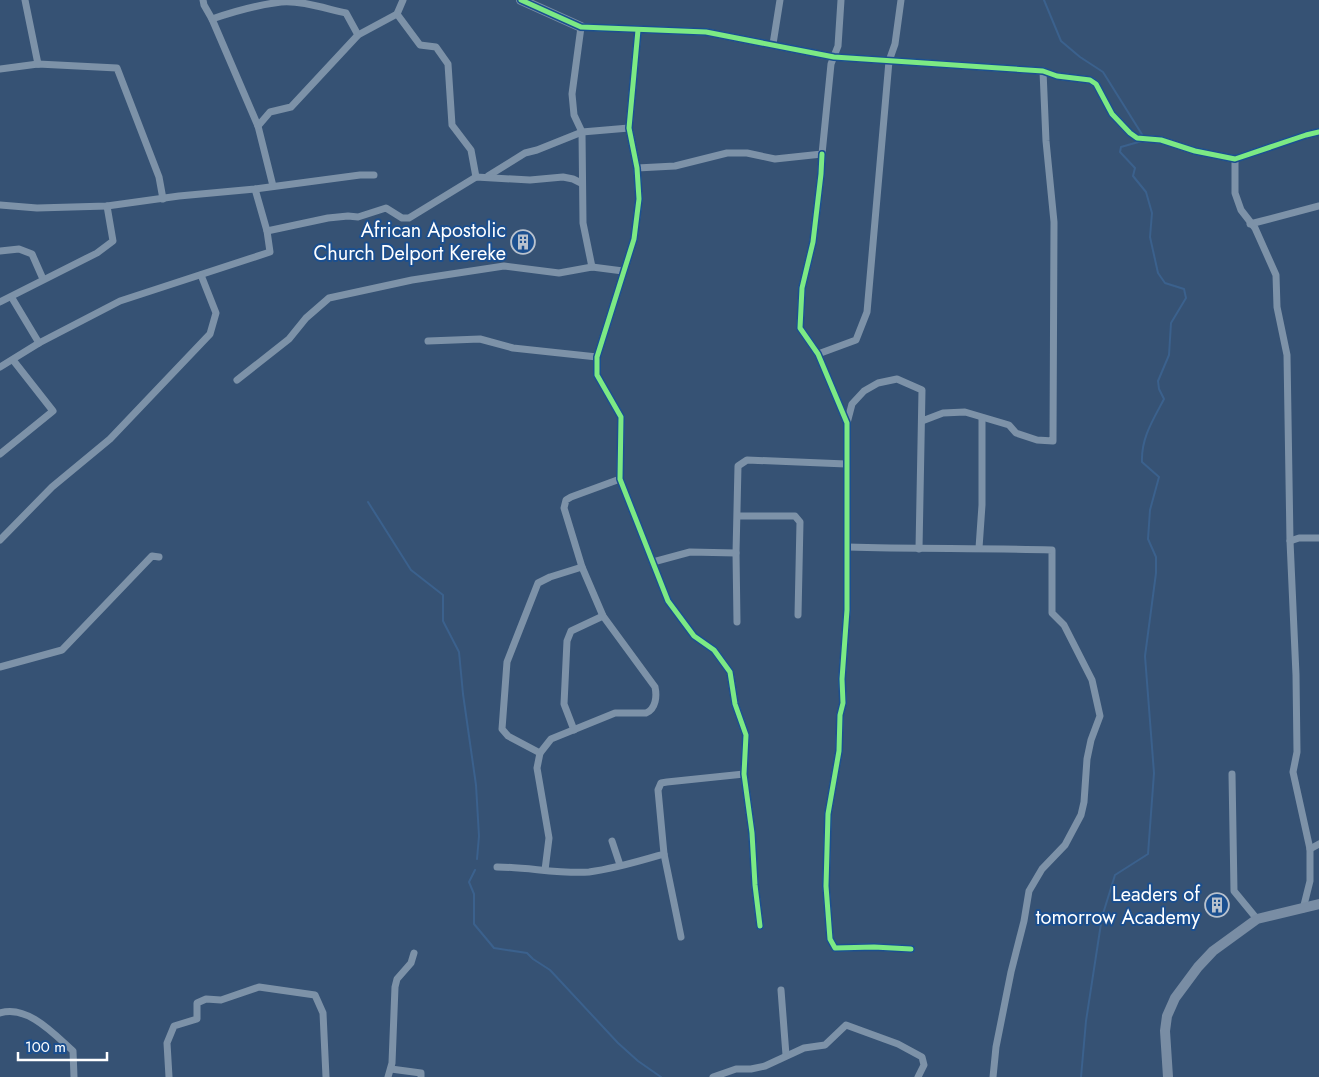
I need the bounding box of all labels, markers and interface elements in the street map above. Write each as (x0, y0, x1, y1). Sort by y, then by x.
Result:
place label: African Apostolic Church Delport Kereke (314, 216, 506, 268)
building icon: African Apostolic Church Delport Kereke (510, 229, 536, 255)
place label: Leaders of tomorrow Academy (1036, 880, 1201, 932)
building icon: Leaders of tomorrow Academy (1204, 892, 1230, 918)
scale bar (18, 1030, 106, 1062)
text: 100 m (25, 1036, 66, 1058)

